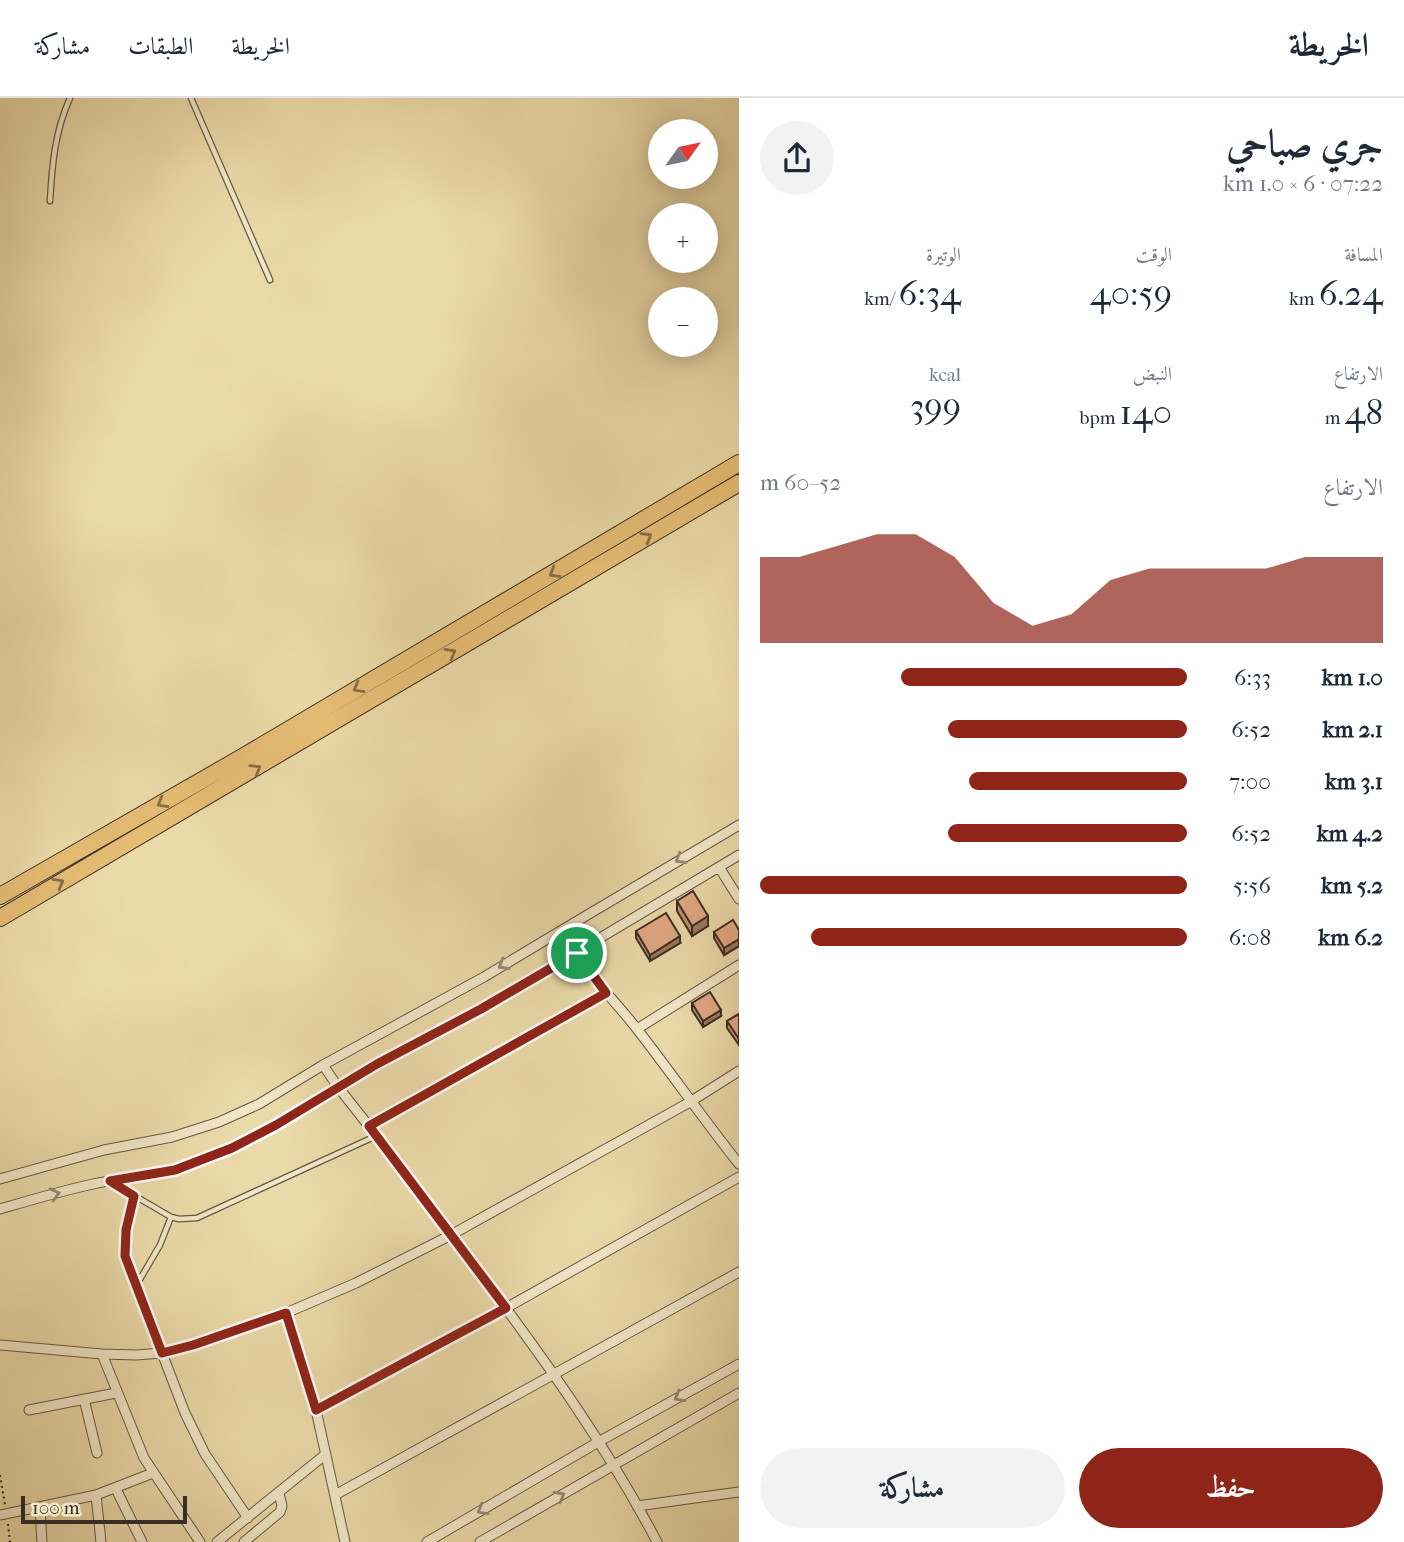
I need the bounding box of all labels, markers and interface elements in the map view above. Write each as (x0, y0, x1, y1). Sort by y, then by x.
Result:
text: الخريطة (1289, 26, 1369, 65)
text: مشاركة (35, 32, 90, 60)
text: الطبقات (128, 32, 194, 60)
text: الخريطة (232, 32, 290, 60)
north arrow (648, 119, 718, 189)
map controls (648, 119, 718, 357)
button: share (760, 121, 834, 195)
text: جري صباحي (1226, 121, 1383, 166)
text: 07:22 · 6 × 1.0 km (1223, 170, 1383, 197)
button: + (648, 203, 718, 273)
text: الوتيرة (926, 244, 961, 266)
text: الوقت (1136, 244, 1172, 266)
text: المسافة (1344, 244, 1383, 266)
text: 6:34 (899, 273, 961, 314)
text: 40:59 (1090, 273, 1172, 314)
text: 6.24 (1319, 273, 1383, 314)
button: − (648, 287, 718, 357)
text: /km (864, 288, 899, 310)
text: km (1289, 288, 1319, 310)
text: النبض (1133, 363, 1172, 385)
text: الارتفاع (1334, 363, 1383, 385)
text: kcal (929, 364, 961, 386)
text: 399 (910, 386, 961, 427)
text: 140 (1120, 392, 1172, 433)
text: 48 (1345, 392, 1383, 433)
text: bpm (1079, 407, 1120, 429)
text: m (1325, 407, 1345, 429)
text: 52–60 m (760, 469, 841, 496)
text: الارتفاع (1323, 474, 1383, 501)
one-way arrow (640, 532, 653, 545)
one-way arrow (549, 565, 562, 578)
one-way arrow (444, 648, 457, 661)
text: 6:33 (1234, 664, 1271, 691)
text: 1.0 km (1322, 664, 1383, 691)
one-way arrow (352, 680, 365, 693)
text: 6:52 (1231, 716, 1271, 743)
text: 2.1 km (1323, 716, 1383, 743)
one-way arrow (248, 764, 261, 777)
text: 7:00 (1229, 768, 1271, 795)
text: 3.1 km (1325, 768, 1383, 795)
one-way arrow (156, 795, 169, 808)
text: 6:52 (1231, 820, 1271, 847)
text: 4.2 km (1317, 820, 1383, 847)
one-way arrow (675, 851, 688, 864)
text: 5:56 (1233, 872, 1271, 899)
text: 5.2 km (1321, 872, 1383, 899)
one-way arrow (51, 879, 64, 892)
pin (547, 923, 607, 983)
text: 6:08 (1229, 924, 1271, 951)
text: 6.2 km (1318, 924, 1383, 951)
icon: arrive (558, 934, 596, 972)
one-way arrow (497, 957, 510, 970)
one-way arrow (49, 1188, 61, 1202)
one-way arrow (674, 1389, 687, 1402)
button: مشاركة (760, 1448, 1065, 1528)
button: حفظ (1079, 1448, 1383, 1528)
one-way arrow (553, 1491, 565, 1504)
scale bar (21, 1493, 187, 1525)
text: 100 m (32, 1497, 80, 1519)
one-way arrow (476, 1502, 489, 1515)

